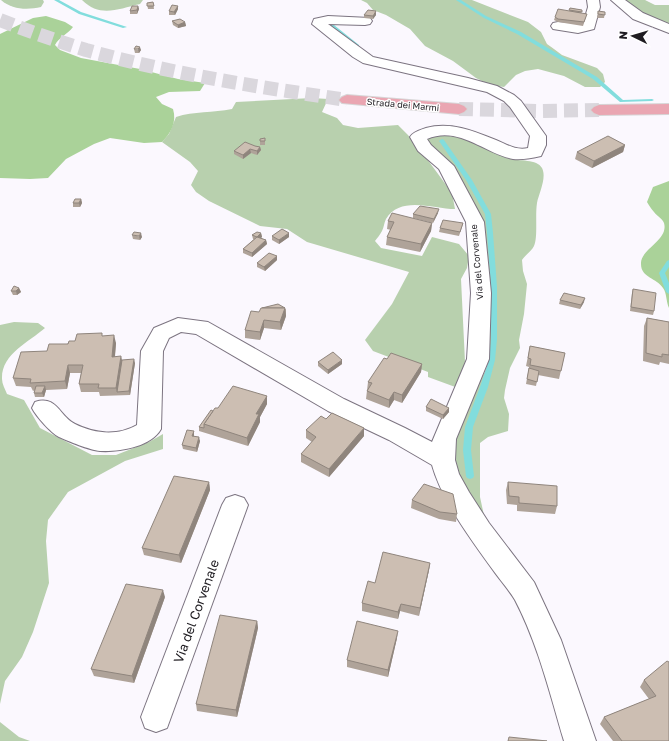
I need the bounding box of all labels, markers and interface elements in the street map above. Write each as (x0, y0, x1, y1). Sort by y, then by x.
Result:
north arrow (613, 16, 653, 56)
text: N (616, 30, 629, 40)
street label: Strada dei Marmi (366, 96, 440, 113)
street label: Via del Corvenale (468, 224, 485, 300)
street label: Via del Corvenale (170, 557, 222, 665)

